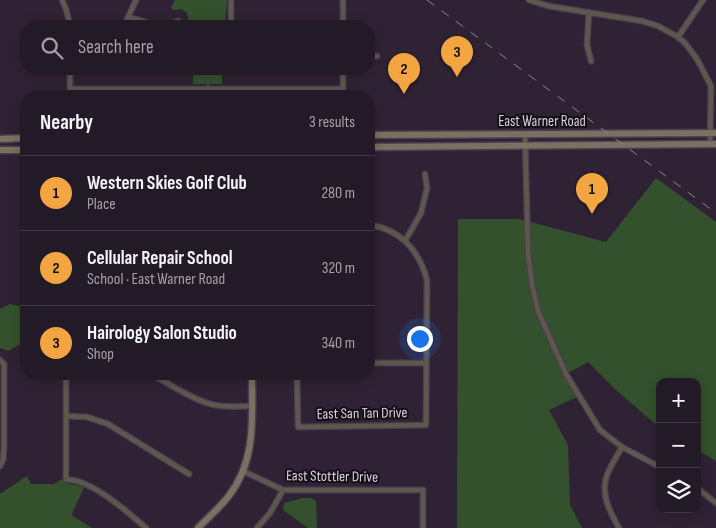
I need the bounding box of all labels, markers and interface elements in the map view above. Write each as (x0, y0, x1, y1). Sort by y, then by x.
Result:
search box (20, 20, 375, 75)
icon: search (38, 34, 66, 62)
text: Search here (78, 36, 154, 59)
pin: 3 (441, 36, 473, 77)
pin: 2 (388, 53, 420, 94)
text: Nearby (40, 110, 93, 135)
street label: East Warner Road (498, 112, 586, 131)
text: 3 results (309, 113, 355, 132)
text: Western Skies Golf Club (87, 172, 247, 195)
pin: 1 (576, 173, 608, 214)
text: 1 (53, 184, 59, 203)
text: 280 m (321, 184, 355, 203)
text: Place (87, 195, 116, 214)
text: Cellular Repair School (87, 247, 233, 270)
text: 2 (52, 259, 60, 278)
text: 320 m (322, 259, 355, 278)
text: School · East Warner Road (87, 270, 225, 289)
text: Hairology Salon Studio (87, 322, 237, 345)
your location (407, 326, 433, 352)
text: 3 (52, 334, 60, 353)
text: 340 m (322, 334, 355, 353)
text: Shop (87, 345, 114, 364)
map controls (656, 378, 701, 513)
button: + (656, 378, 701, 423)
street label: East San Tan Drive (316, 403, 408, 424)
button: − (656, 423, 701, 468)
street label: East Stottler Drive (286, 466, 378, 487)
button: layers (656, 468, 701, 513)

